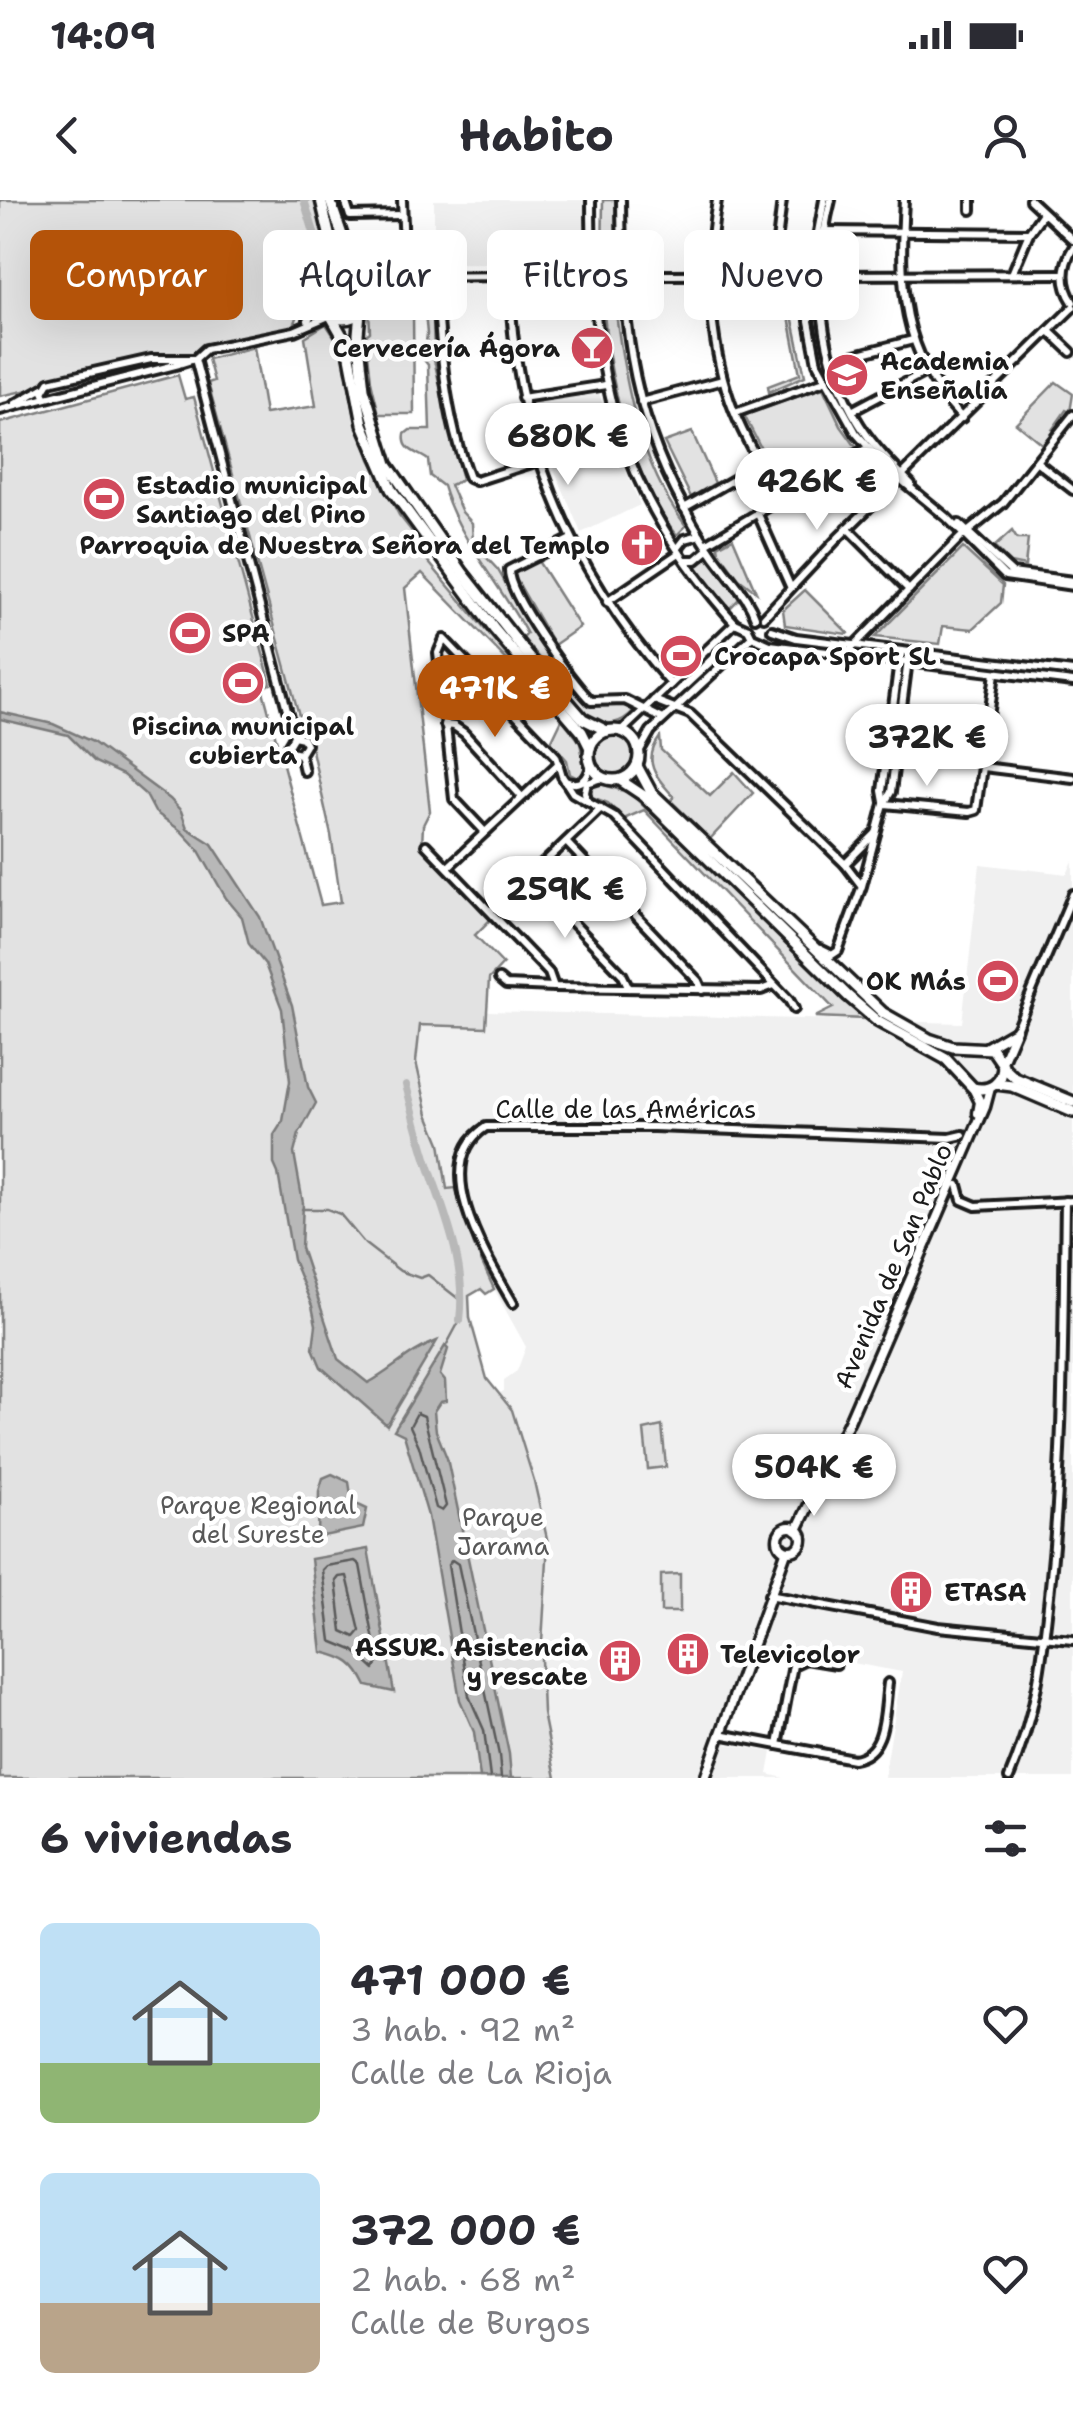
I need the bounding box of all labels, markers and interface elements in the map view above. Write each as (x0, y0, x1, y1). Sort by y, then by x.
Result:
text: 14:09 (50, 10, 156, 61)
text: Habito (459, 105, 614, 165)
icon: back (40, 108, 95, 163)
icon: person (978, 108, 1033, 163)
chip: Comprar (30, 230, 243, 320)
chip: Alquilar (263, 230, 467, 320)
chip: Filtros (487, 230, 664, 320)
chip: Nuevo (684, 230, 859, 320)
bar icon: Cervecería Ágora (569, 325, 615, 371)
place label: Cervecería Ágora (332, 331, 560, 365)
place label: Academia Enseñalia (880, 344, 1009, 407)
school or university icon: Academia Enseñalia (824, 352, 870, 398)
pin: 680K € (487, 403, 649, 488)
text: 680K € (507, 414, 629, 457)
pin: 426K € (736, 448, 898, 533)
text: 426K € (757, 459, 877, 502)
place label: Estadio municipal Santiago del Pino (136, 468, 368, 531)
sports icon: Estadio municipal Santiago del Pino (81, 476, 127, 522)
church icon: Parroquia de Nuestra Señora del Templo (619, 522, 665, 568)
place label: Parroquia de Nuestra Señora del Templo (79, 528, 610, 562)
sports icon: SPA (167, 610, 213, 656)
place label: SPA (222, 616, 270, 650)
sports icon: Crocapa Sport SL (658, 633, 704, 679)
place label: Crocapa Sport SL (714, 639, 937, 673)
pin: 471K € (414, 655, 576, 740)
sports icon: Piscina municipal cubierta (220, 660, 266, 706)
text: 471K € (439, 666, 551, 709)
pin: 372K € (846, 704, 1008, 789)
place label: Piscina municipal cubierta (132, 709, 354, 772)
text: 372K € (867, 715, 987, 758)
pin: 259K € (484, 856, 646, 941)
text: 259K € (505, 867, 625, 910)
sports icon: OK Más (975, 958, 1021, 1004)
place label: OK Más (866, 964, 966, 998)
street label: Calle de las Américas (496, 1092, 756, 1126)
street label: Avenida de San Pablo (826, 1138, 960, 1394)
pin: 504K € (733, 1434, 895, 1519)
text: 504K € (754, 1445, 874, 1488)
park label: Parque Regional del Sureste (160, 1488, 356, 1551)
park label: Parque Jarama (457, 1500, 550, 1563)
building icon: ETASA (888, 1569, 934, 1615)
place label: ETASA (944, 1575, 1027, 1609)
place label: ASSUR. Asistencia y rescate (355, 1630, 588, 1693)
building icon: Televicolor (665, 1631, 711, 1677)
place label: Televicolor (720, 1637, 860, 1671)
building icon: ASSUR. Asistencia y rescate (597, 1638, 643, 1684)
text: 6 viviendas (40, 1810, 292, 1866)
icon: filters (978, 1811, 1033, 1866)
text: 471 000 € (350, 1952, 571, 2008)
icon: home (120, 1963, 240, 2083)
icon: heart (978, 1996, 1033, 2051)
text: 3 hab. · 92 m² (350, 2008, 575, 2051)
text: Calle de La Rioja (350, 2051, 612, 2094)
text: 372 000 € (350, 2202, 581, 2258)
icon: home (120, 2213, 240, 2333)
icon: heart (978, 2246, 1033, 2301)
text: 2 hab. · 68 m² (350, 2258, 576, 2301)
text: Calle de Burgos (350, 2301, 591, 2344)

